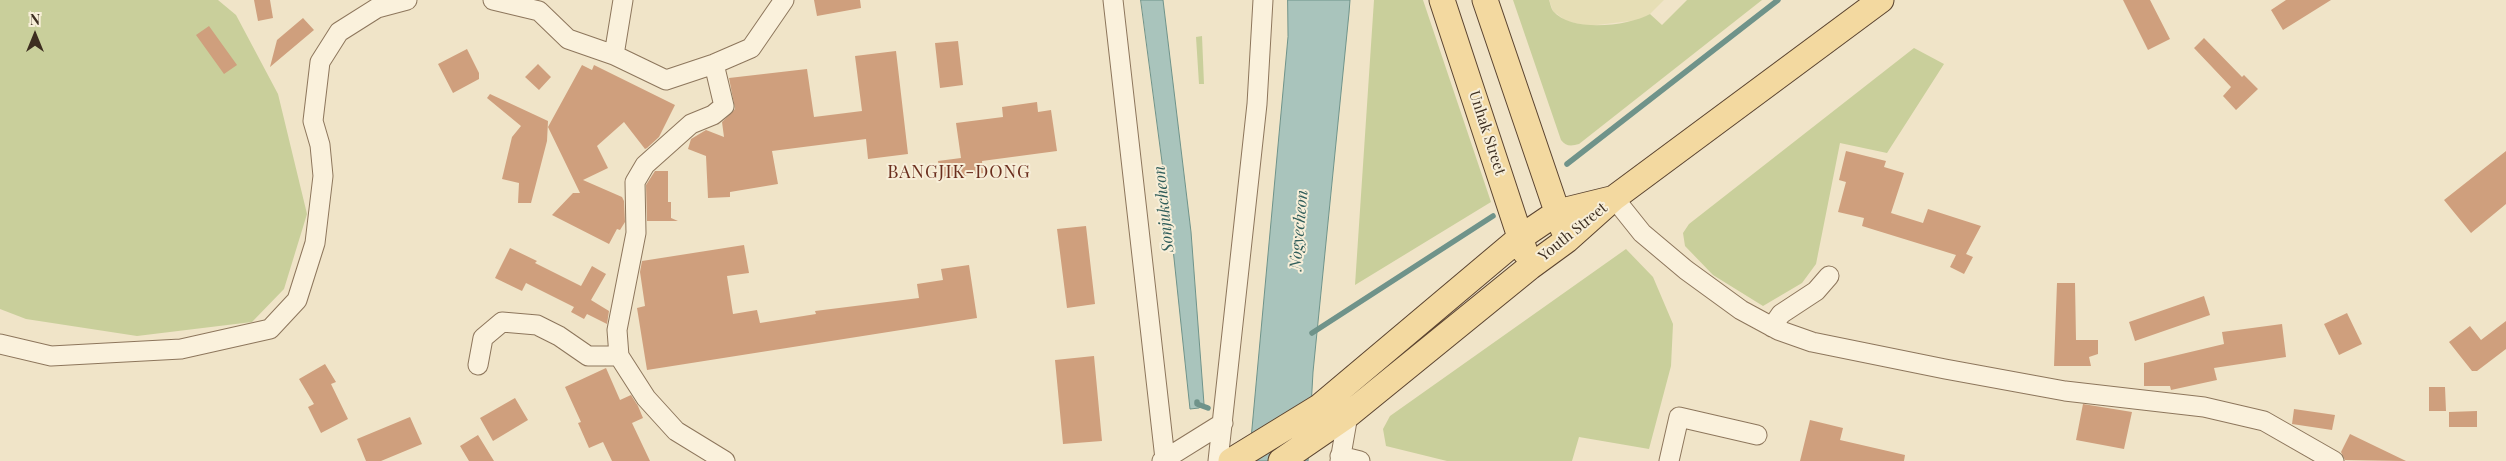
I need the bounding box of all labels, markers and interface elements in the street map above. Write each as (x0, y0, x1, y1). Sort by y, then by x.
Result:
north arrow (10, 10, 60, 60)
text: N (30, 10, 40, 29)
street label: Unhak Street (1465, 89, 1509, 177)
district label: BANGJIK-DONG (886, 161, 1032, 183)
water label: Sonjukcheon (1150, 165, 1178, 253)
water label: Nogyecheon (1286, 189, 1312, 271)
street label: Youth Street (1535, 199, 1611, 265)

